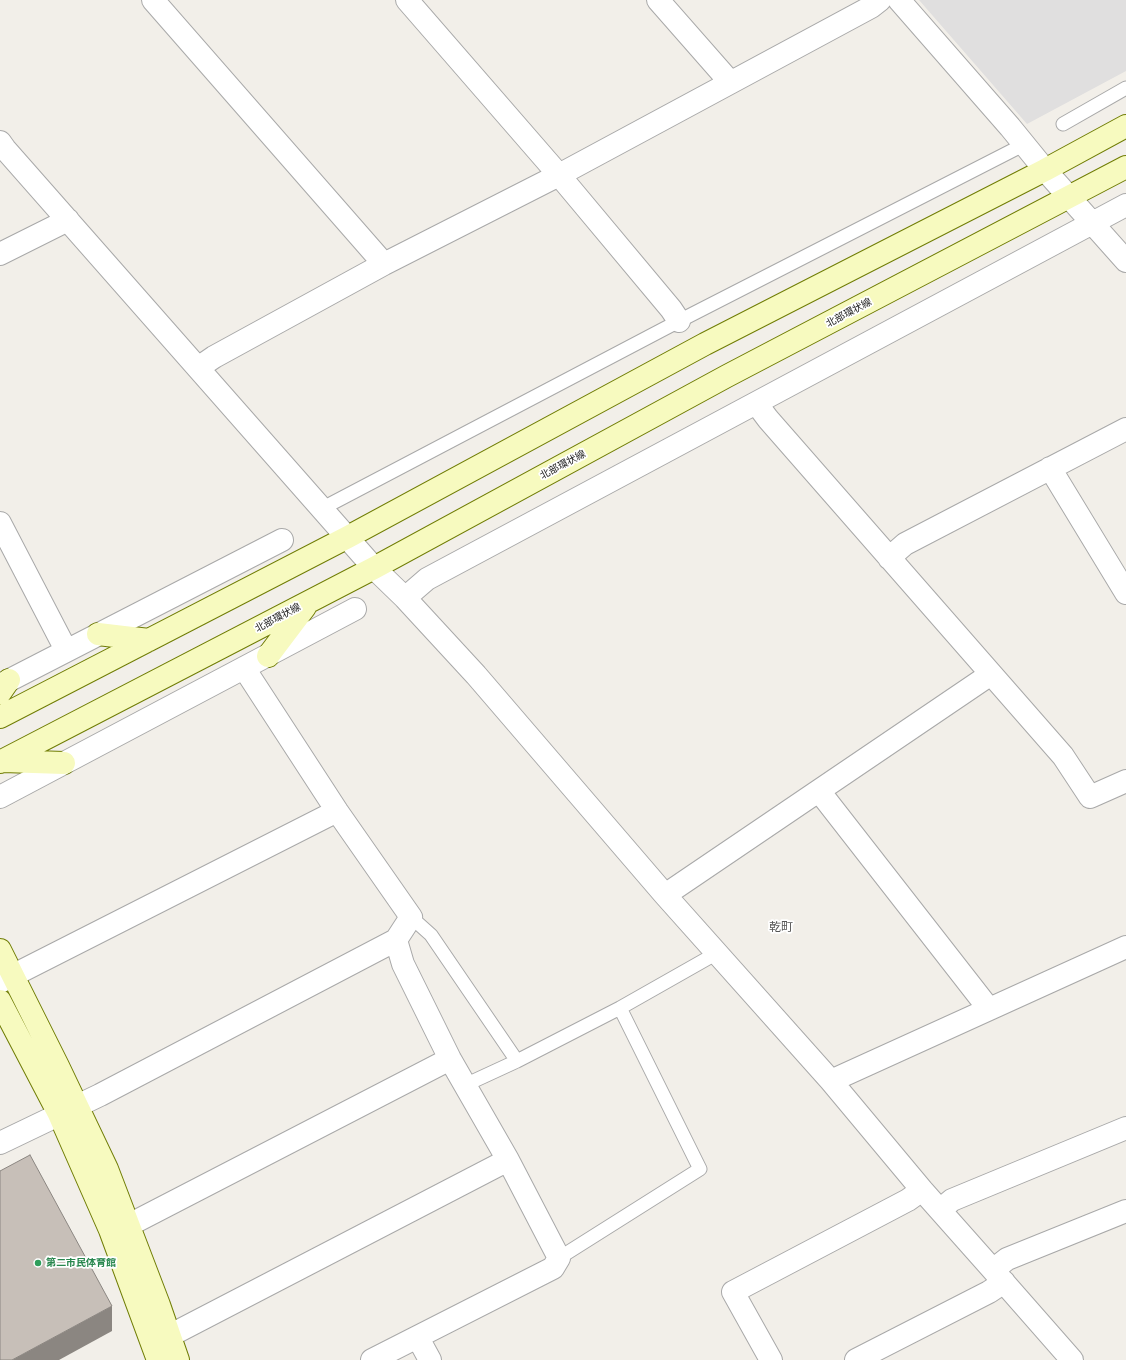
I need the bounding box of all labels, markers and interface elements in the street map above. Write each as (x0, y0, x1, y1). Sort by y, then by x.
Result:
street label: 北部環状線 (824, 296, 874, 330)
street label: 北部環状線 (538, 448, 588, 482)
street label: 北部環状線 (253, 601, 303, 635)
district label: 乾町 (769, 921, 793, 935)
place label: 第二市民体育館 (46, 1257, 116, 1269)
marker: 第二市民体育館 (33, 1258, 43, 1268)

